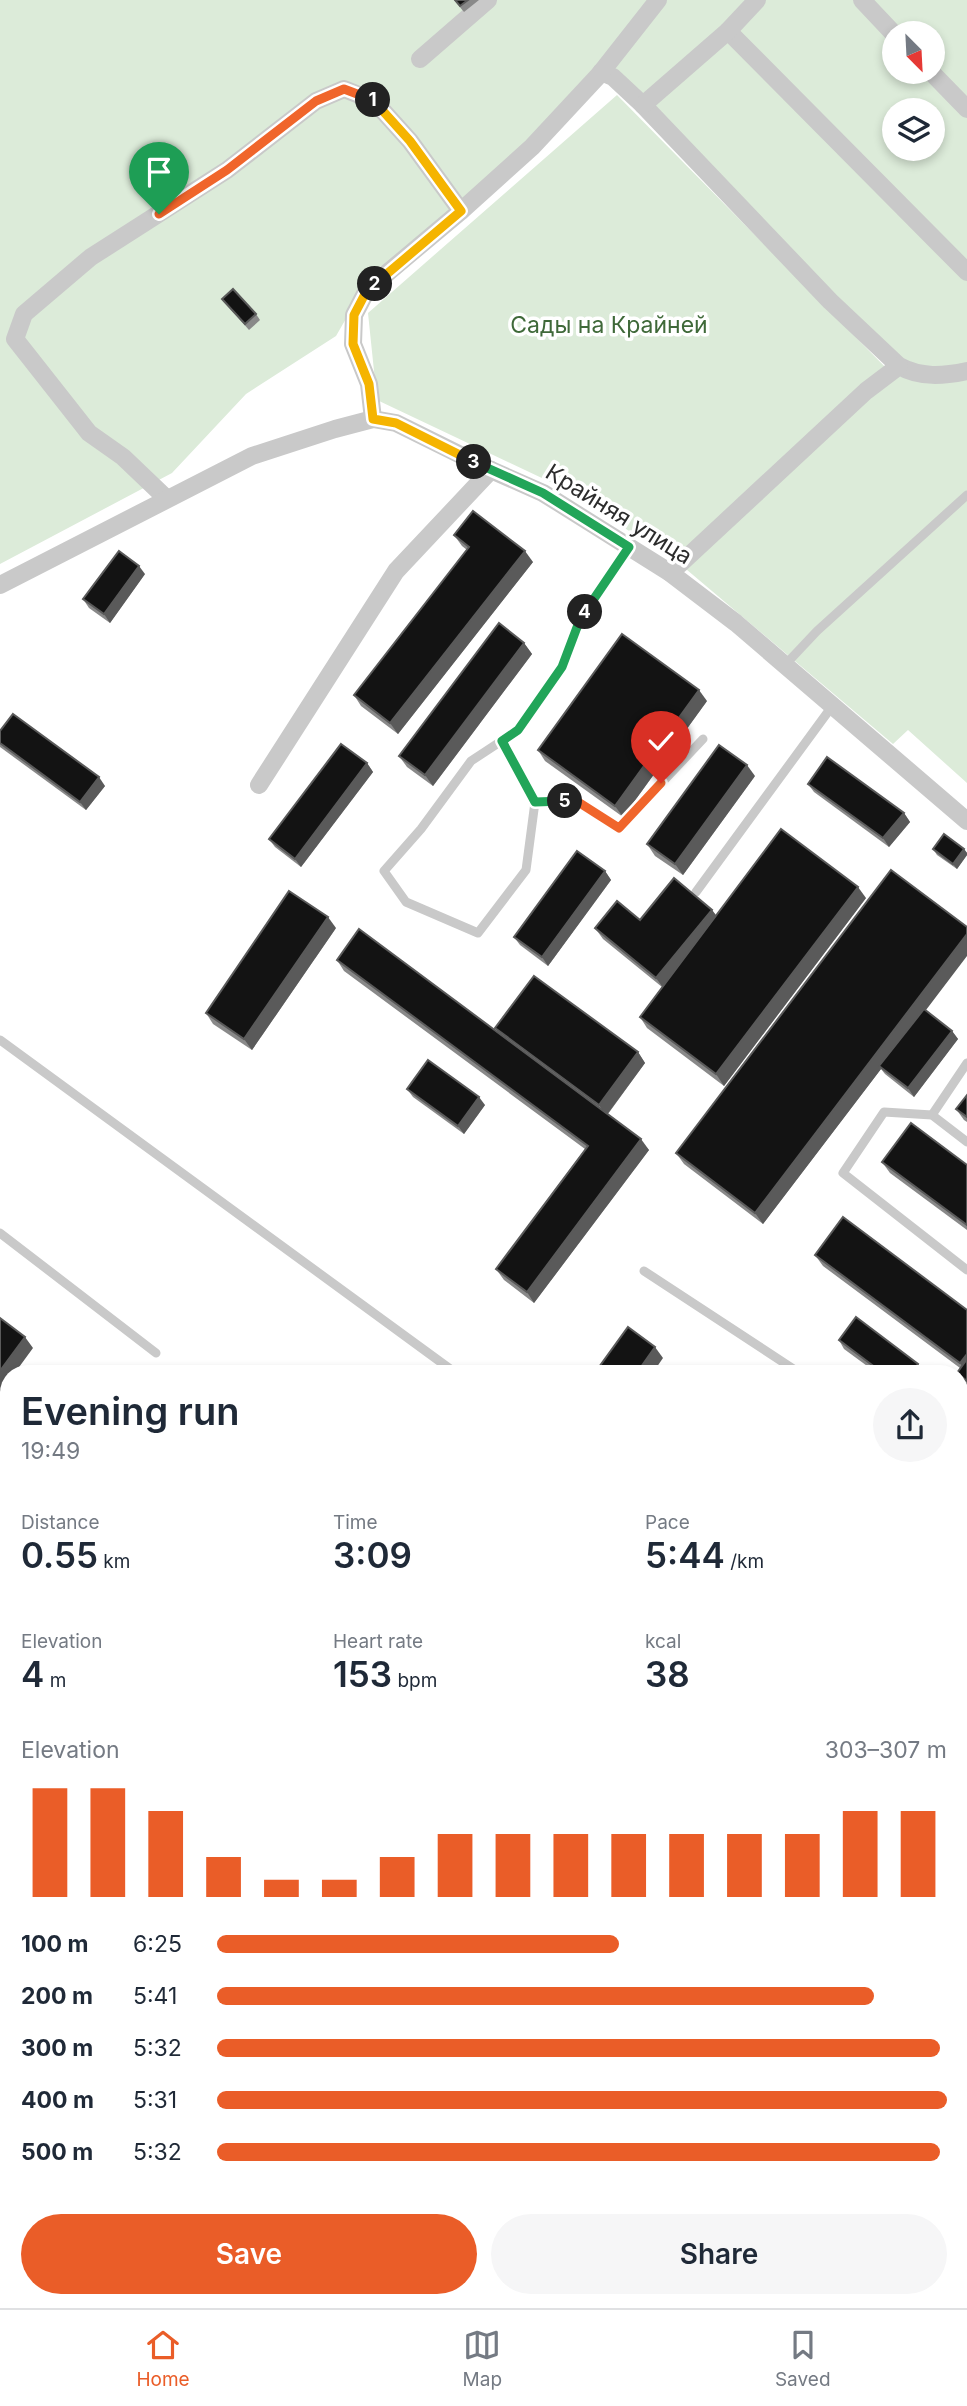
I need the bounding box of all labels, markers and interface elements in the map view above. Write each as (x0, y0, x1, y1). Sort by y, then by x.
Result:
north arrow (882, 21, 945, 84)
map controls (882, 21, 945, 161)
pin: 1 (356, 82, 390, 118)
text: 1 (368, 88, 377, 111)
button: layers (882, 98, 945, 161)
pin (129, 142, 189, 214)
icon: arrive (140, 153, 178, 191)
pin: 2 (358, 266, 392, 302)
text: 2 (369, 272, 380, 295)
park label: Сады на Крайней (510, 311, 708, 339)
pin: 3 (456, 444, 491, 480)
text: 3 (467, 450, 480, 473)
street label: Крайняя улица (541, 458, 697, 570)
pin: 4 (568, 594, 602, 630)
text: 4 (578, 600, 591, 623)
pin (631, 711, 691, 783)
icon: check (642, 722, 680, 760)
pin: 5 (548, 784, 582, 818)
text: 5 (558, 789, 571, 812)
text: Evening run (21, 1388, 239, 1434)
button: share (873, 1388, 947, 1462)
text: 19:49 (21, 1437, 80, 1465)
text: Distance (21, 1511, 99, 1534)
text: Time (333, 1511, 378, 1534)
text: Pace (645, 1511, 690, 1534)
text: 0.55 (21, 1534, 98, 1576)
text: 3:09 (333, 1534, 412, 1576)
text: 5:44 (645, 1534, 725, 1576)
text: km (98, 1550, 130, 1573)
text: /km (725, 1550, 764, 1573)
text: Elevation (21, 1630, 102, 1653)
text: Heart rate (333, 1630, 423, 1653)
text: kcal (645, 1630, 681, 1653)
text: 4 (21, 1653, 44, 1695)
text: 153 (333, 1653, 392, 1695)
text: 38 (645, 1653, 690, 1695)
text: m (44, 1669, 66, 1692)
text: bpm (392, 1669, 437, 1692)
text: Elevation (21, 1736, 120, 1764)
text: 303–307 m (825, 1736, 947, 1764)
text: 100 m (21, 1930, 88, 1958)
text: 6:25 (133, 1930, 182, 1958)
text: 200 m (21, 1982, 93, 2010)
text: 5:41 (133, 1982, 177, 2010)
text: 300 m (21, 2034, 93, 2062)
text: 5:32 (133, 2034, 182, 2062)
text: 400 m (21, 2086, 94, 2114)
text: 5:31 (133, 2086, 177, 2114)
text: 500 m (21, 2138, 93, 2166)
text: 5:32 (133, 2138, 182, 2166)
button: Save (21, 2214, 477, 2294)
button: Share (491, 2214, 947, 2294)
tab: Home (136, 2326, 190, 2391)
tab: Map (463, 2326, 502, 2391)
tab: Saved (775, 2326, 831, 2391)

